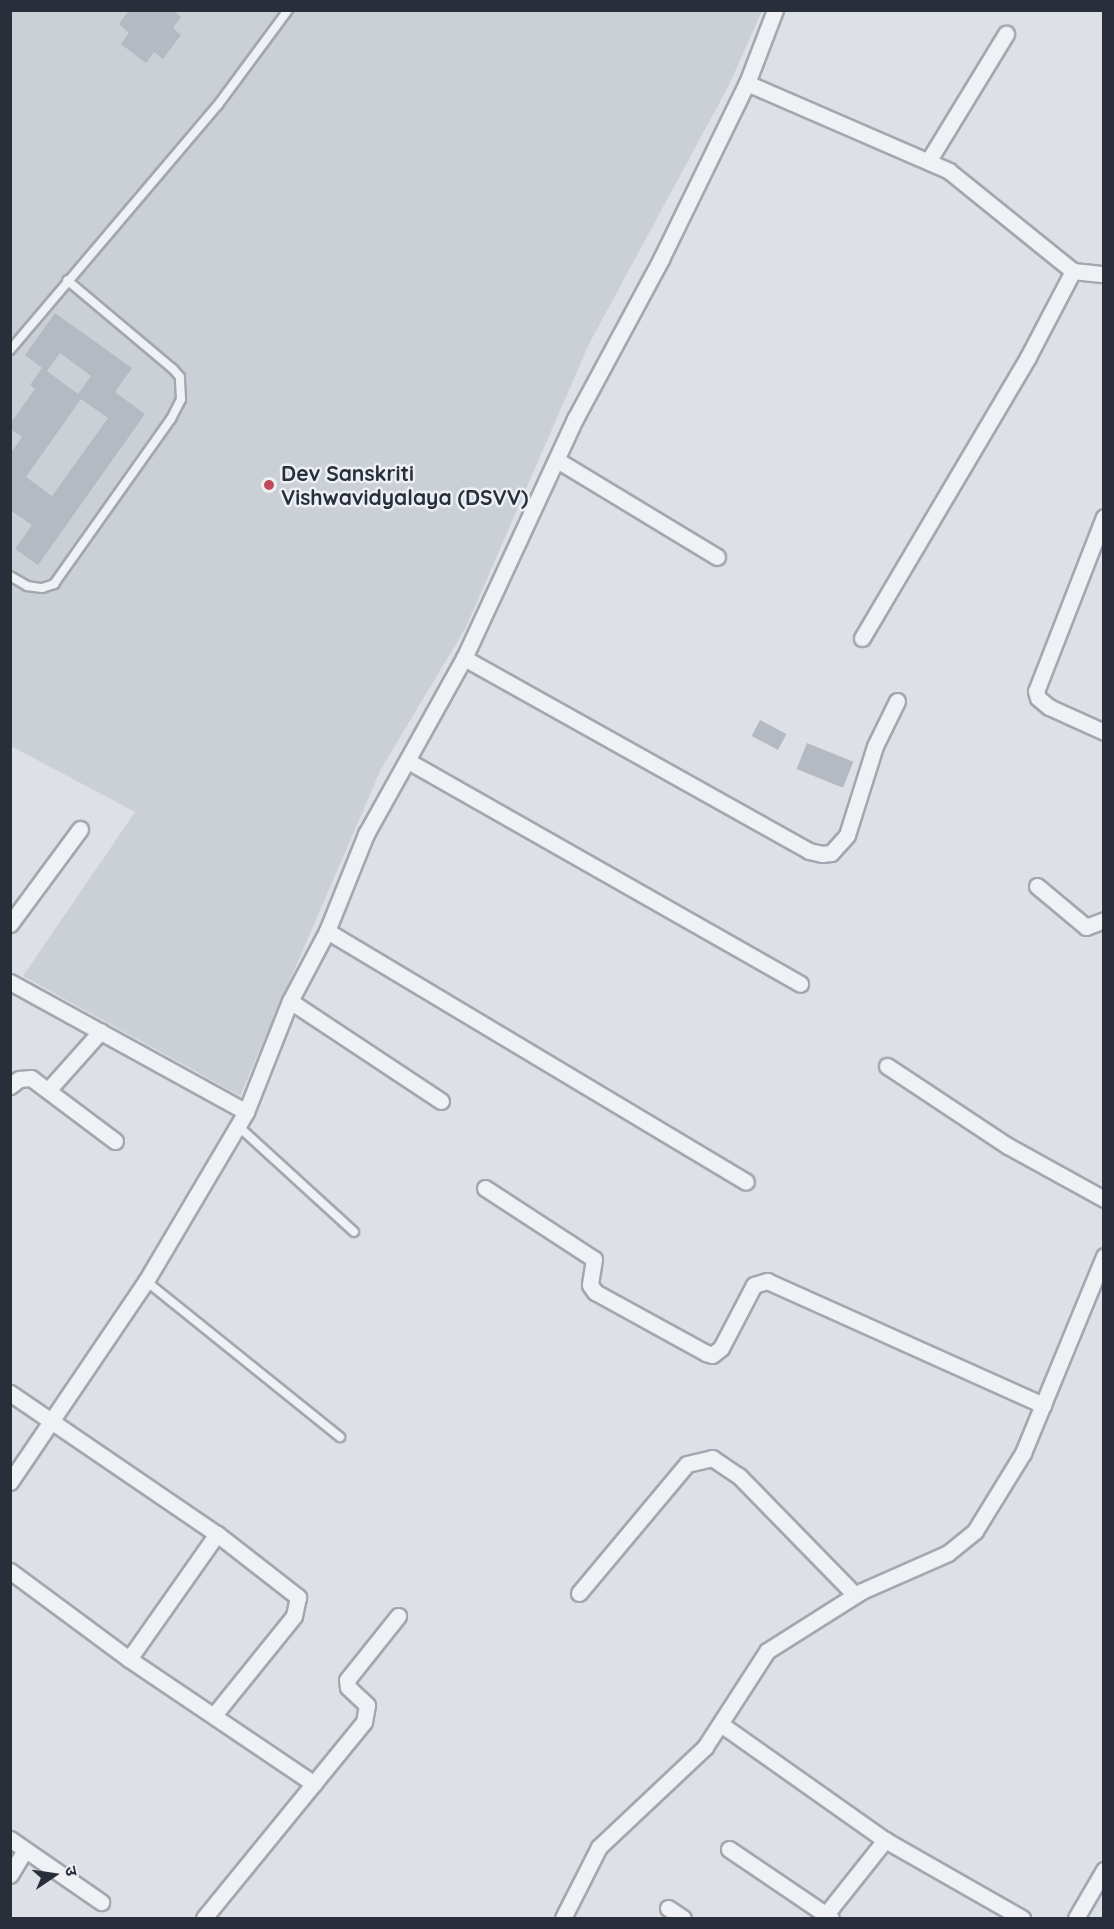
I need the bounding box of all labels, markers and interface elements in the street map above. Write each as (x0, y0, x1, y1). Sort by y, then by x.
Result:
place label: Dev Sanskriti Vishwavidyalaya (DSVV) (281, 460, 529, 510)
marker: Dev Sanskriti Vishwavidyalaya (DSVV) (262, 478, 276, 492)
north arrow (24, 1845, 84, 1905)
text: उ (61, 1864, 82, 1878)

